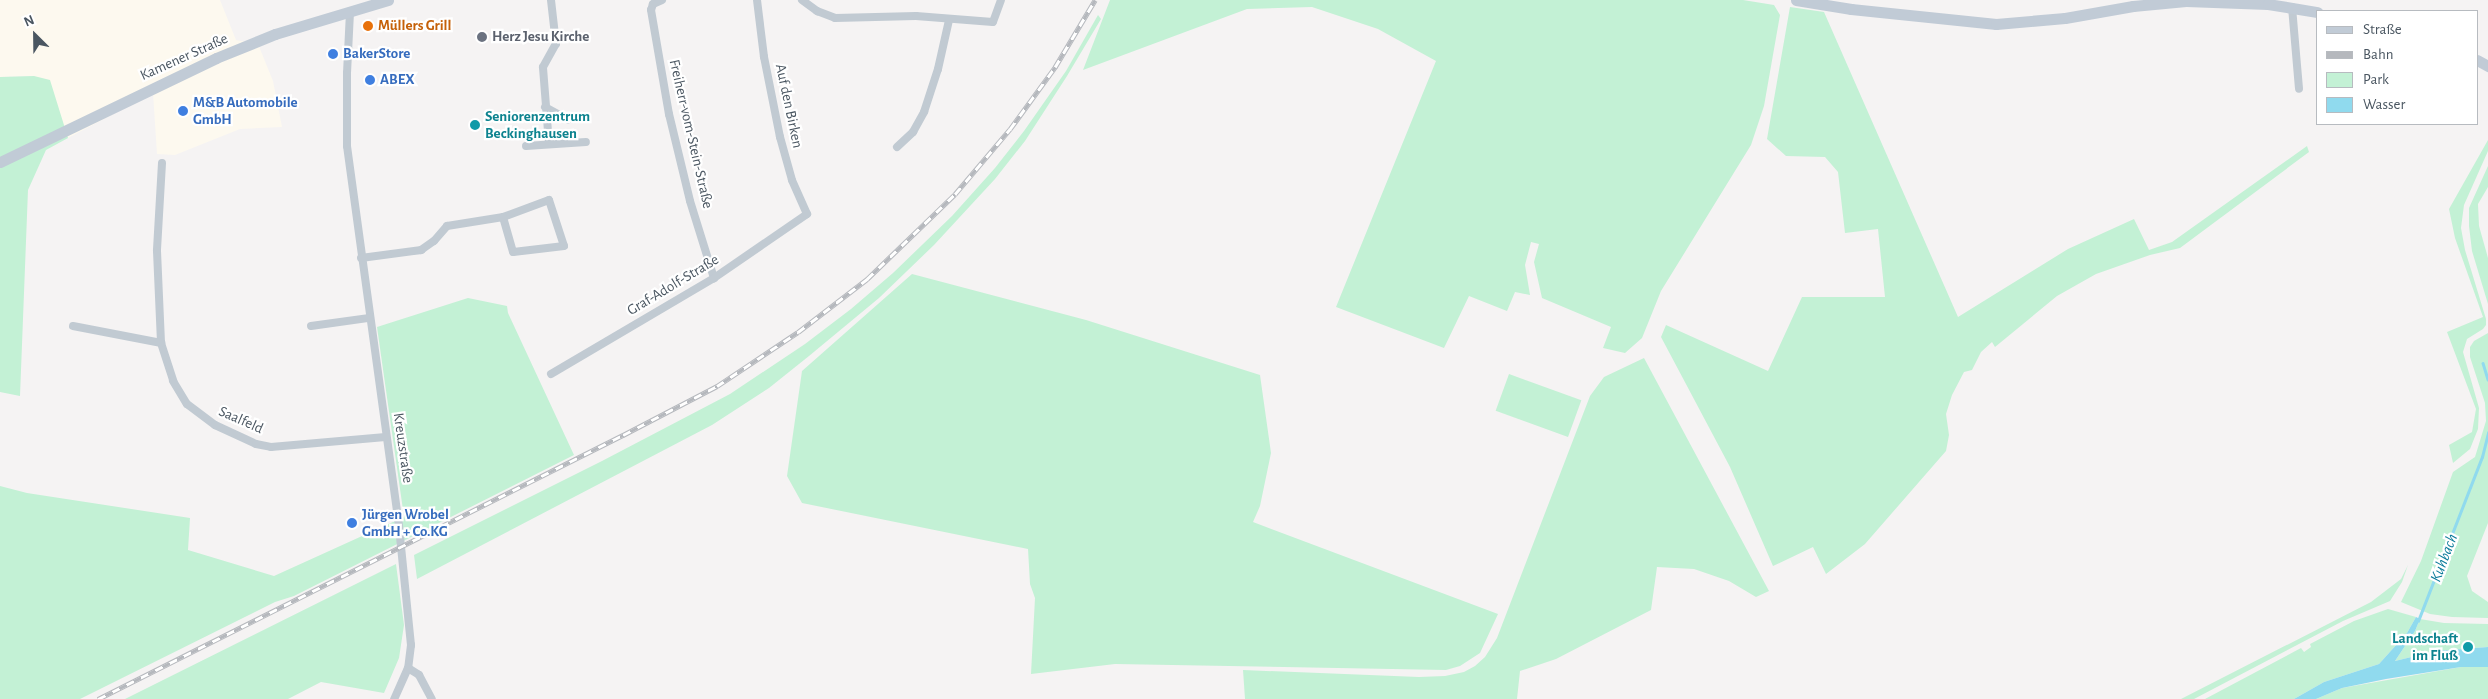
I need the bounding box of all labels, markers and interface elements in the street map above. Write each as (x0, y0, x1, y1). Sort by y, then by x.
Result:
north arrow (10, 10, 60, 60)
legend (2316, 10, 2478, 125)
text: N (22, 13, 36, 30)
place label: Müllers Grill (378, 17, 451, 35)
marker: Müllers Grill (362, 20, 374, 32)
text: Straße (2363, 22, 2402, 37)
place label: Herz Jesu Kirche (492, 28, 589, 46)
street label: Kamener Straße (137, 30, 231, 84)
marker: Herz Jesu Kirche (476, 31, 488, 43)
place label: BakerStore (343, 45, 410, 63)
text: Bahn (2363, 47, 2393, 62)
marker: BakerStore (327, 48, 339, 60)
street label: Freiherr-vom-Stein-Straße (665, 58, 717, 210)
street label: Auf den Birken (771, 62, 807, 150)
place label: ABEX (380, 71, 415, 89)
text: Park (2363, 72, 2389, 87)
marker: ABEX (364, 74, 376, 86)
place label: M&B Automobile GmbH (193, 93, 298, 128)
text: Wasser (2363, 97, 2405, 112)
marker: M&B Automobile GmbH (177, 105, 189, 117)
place label: Seniorenzentrum Beckinghausen (485, 107, 590, 142)
marker: Seniorenzentrum Beckinghausen (469, 119, 481, 131)
street label: Graf-Adolf-Straße (624, 251, 722, 319)
street label: Saalfeld (216, 402, 266, 438)
street label: Kreuzstraße (389, 412, 417, 484)
place label: Jürgen Wrobel GmbH + Co.KG (362, 505, 449, 540)
marker: Jürgen Wrobel GmbH + Co.KG (346, 517, 358, 529)
water label: Kuhbach (2426, 531, 2462, 585)
place label: Landschaft im Fluß (2392, 629, 2458, 664)
marker: Landschaft im Fluß (2462, 641, 2474, 653)

